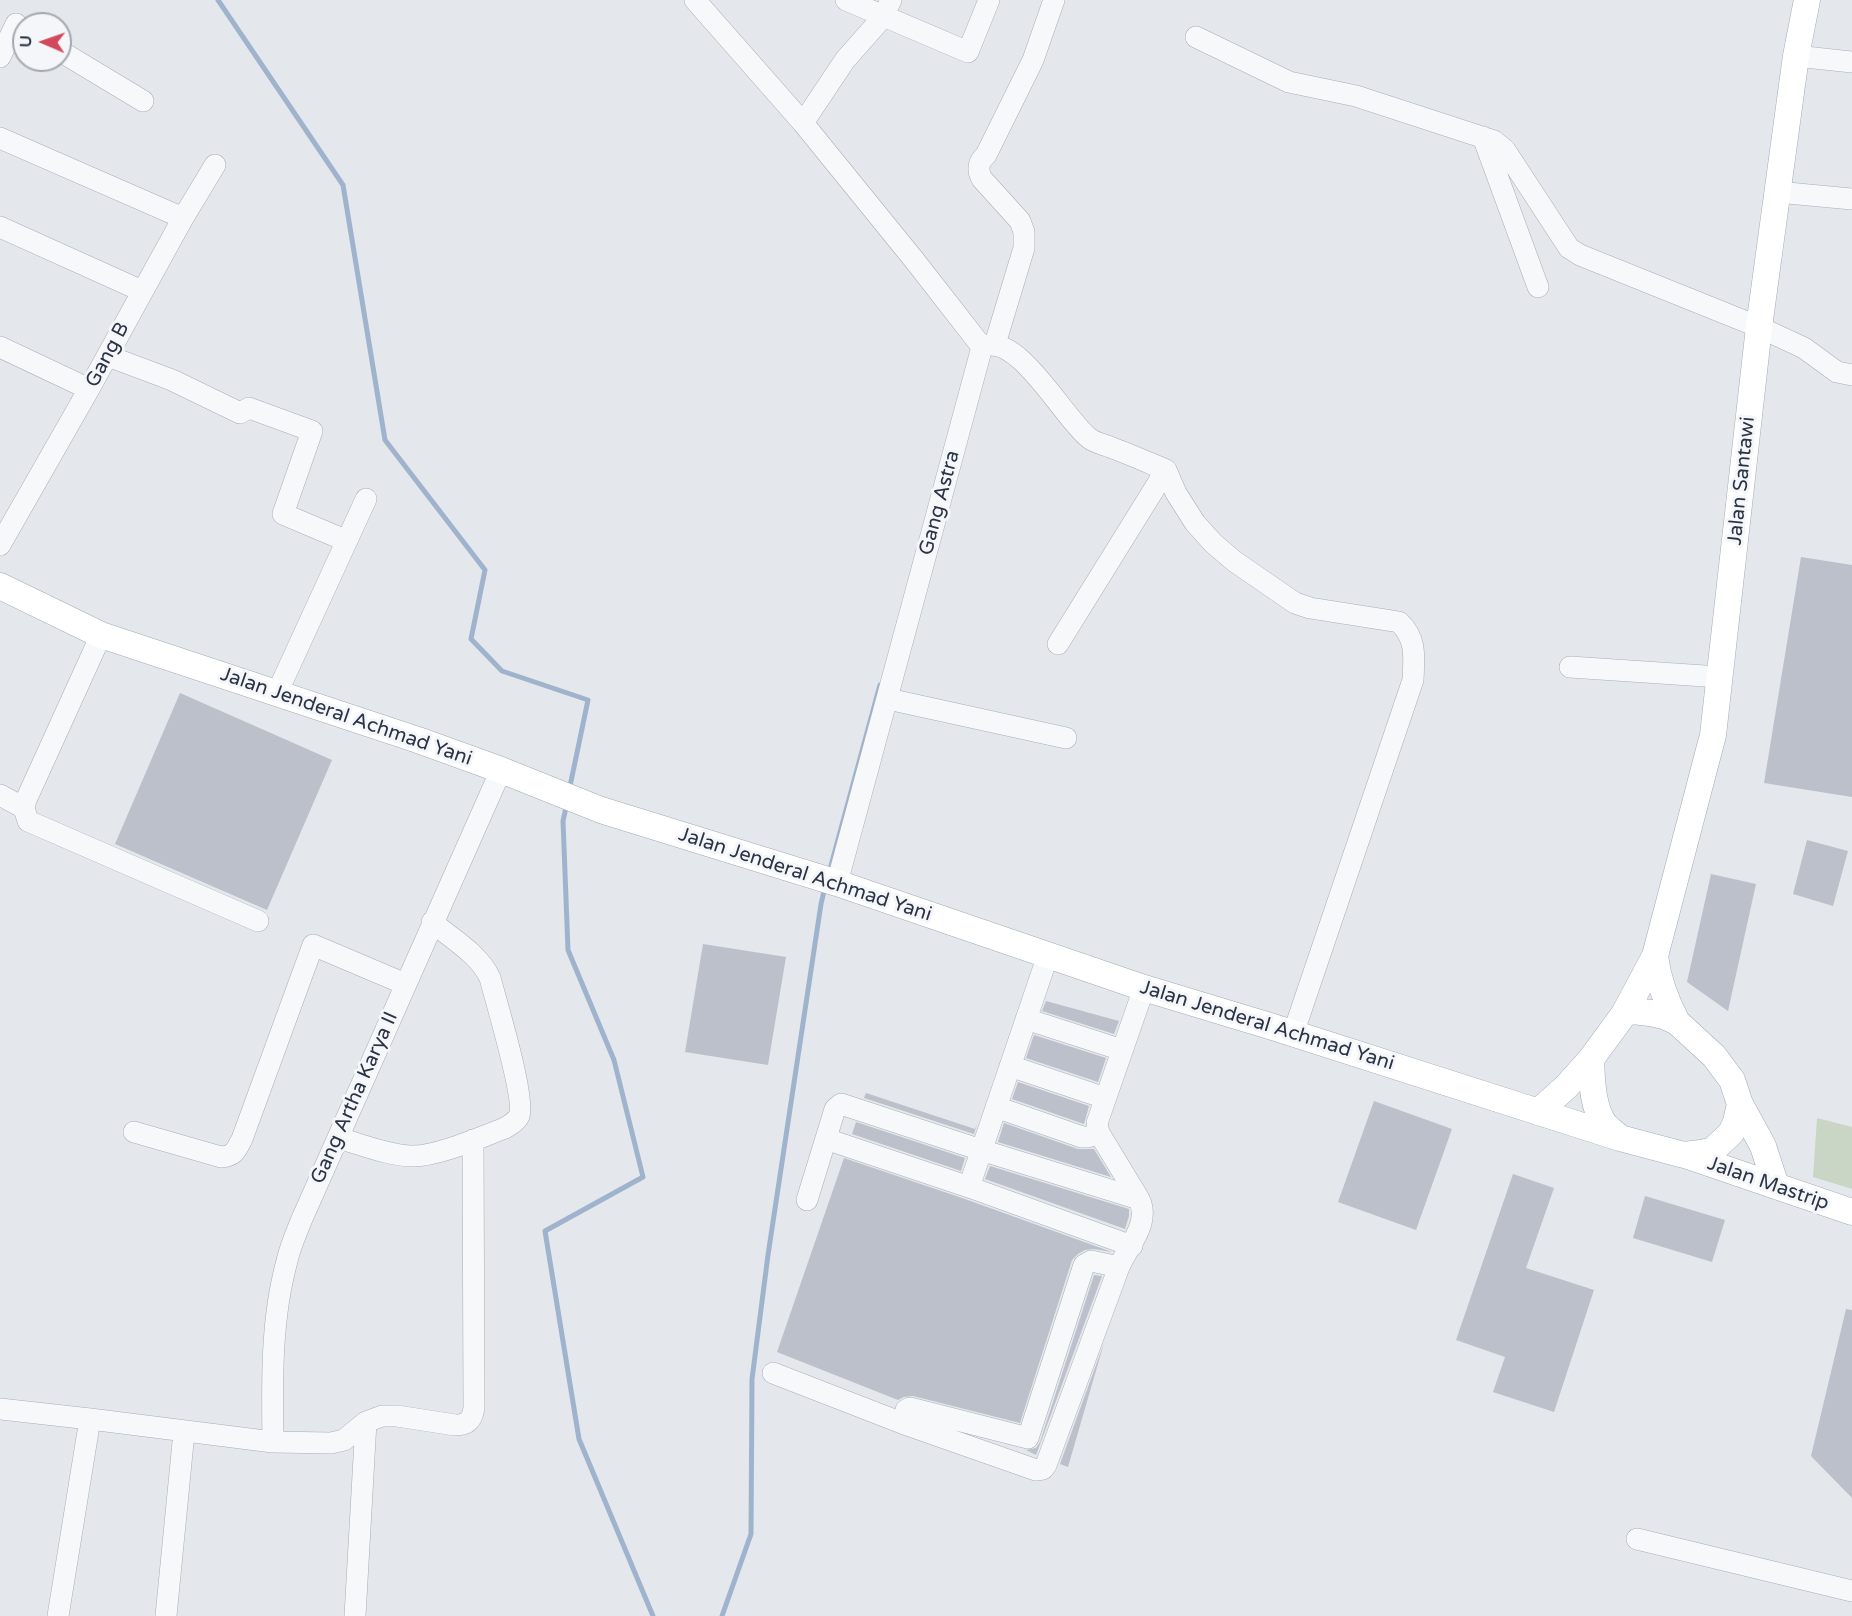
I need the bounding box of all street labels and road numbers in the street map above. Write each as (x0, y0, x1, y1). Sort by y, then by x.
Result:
street label: Gang B (81, 318, 135, 392)
street label: Jalan Santawi (1723, 416, 1761, 546)
street label: Gang Astra (915, 448, 965, 558)
street label: Jalan Jenderal Achmad Yani (217, 663, 475, 771)
street label: Jalan Jenderal Achmad Yani (676, 823, 934, 927)
street label: Jalan Jenderal Achmad Yani (1137, 976, 1397, 1076)
street label: Gang Artha Karya II (306, 1008, 404, 1188)
street label: Jalan Mastrip (1704, 1152, 1832, 1216)

